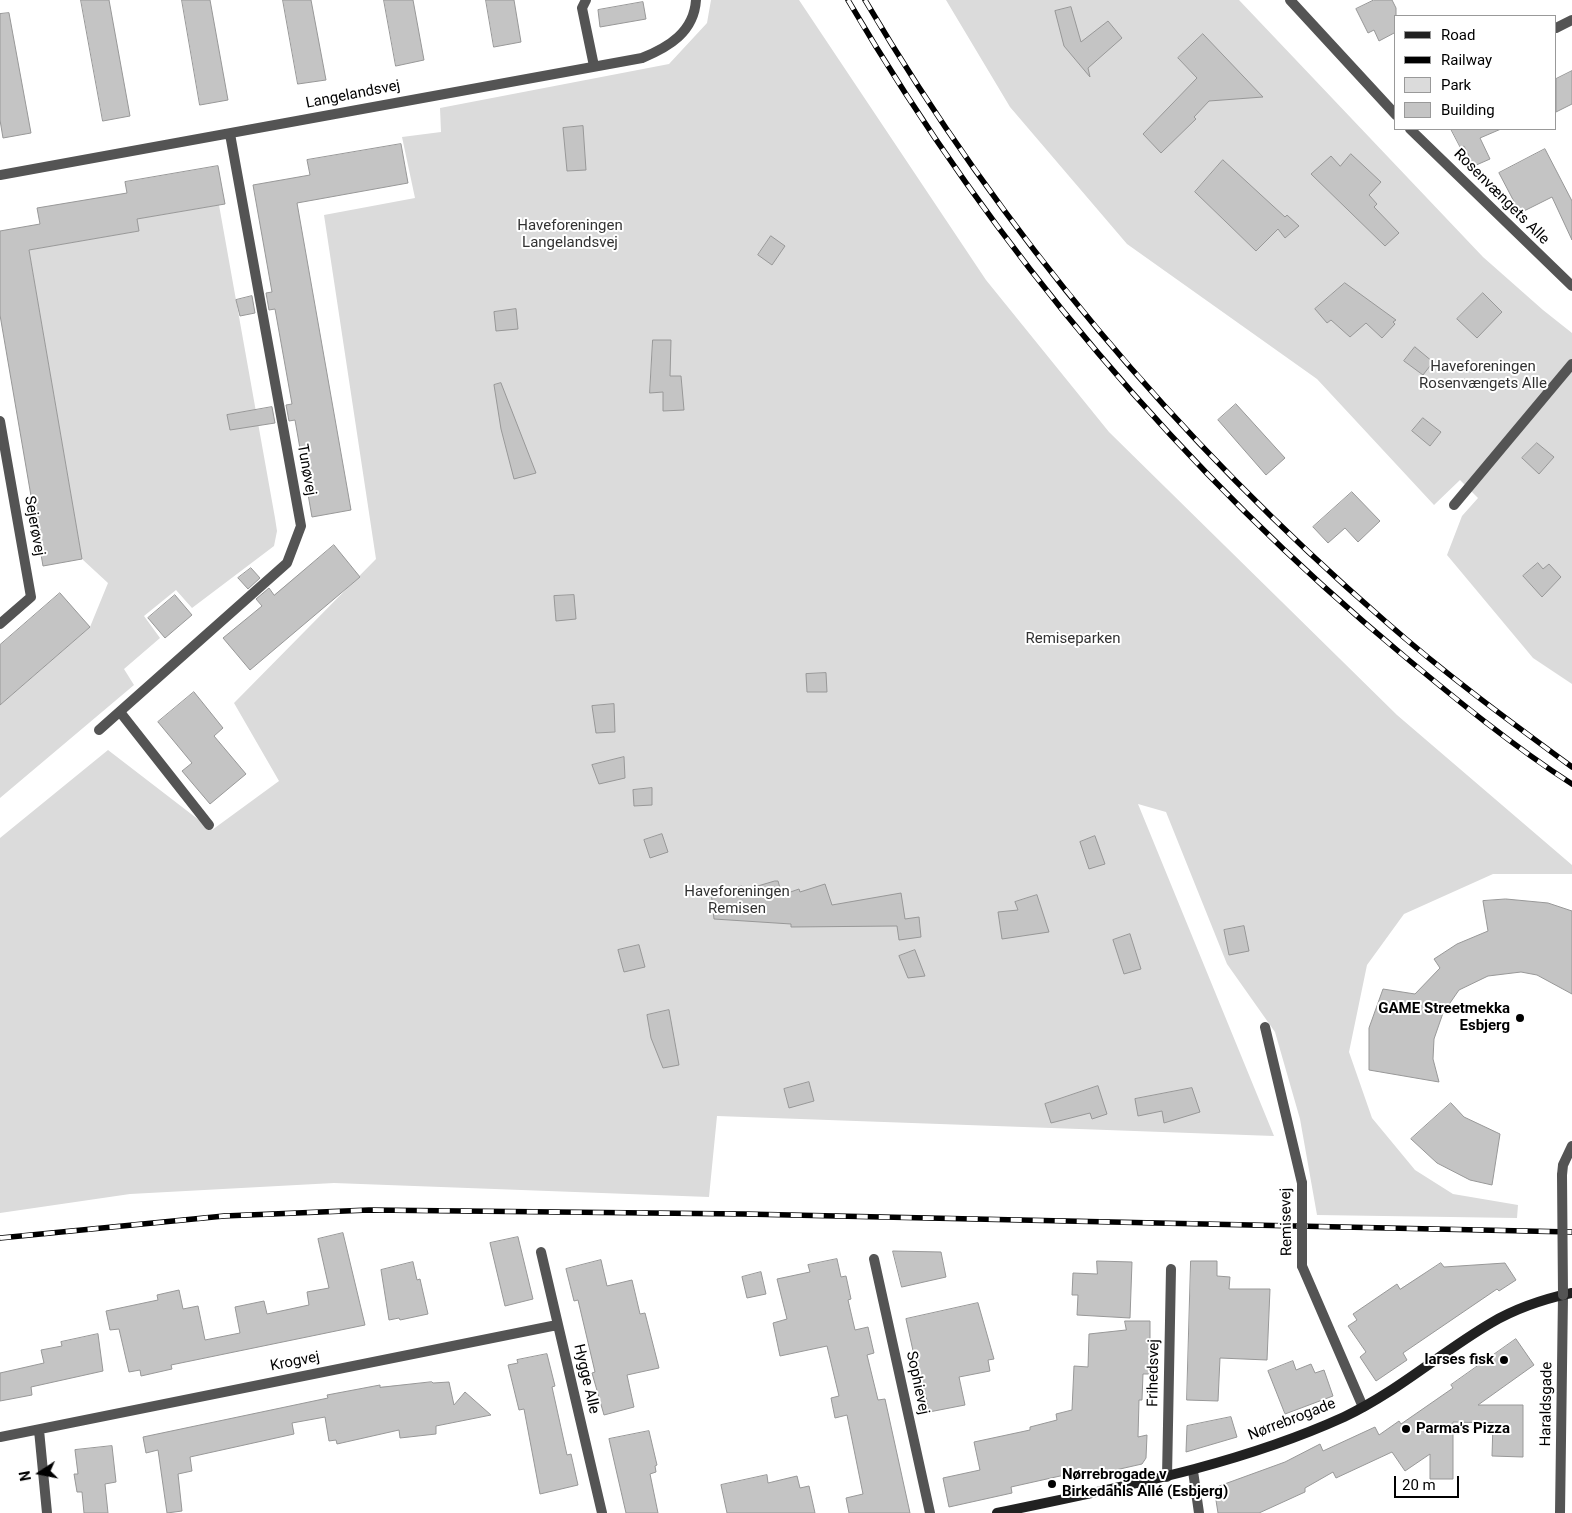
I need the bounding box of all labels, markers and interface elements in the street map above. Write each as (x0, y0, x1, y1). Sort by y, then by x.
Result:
legend (1394, 15, 1557, 130)
text: Road (1441, 26, 1475, 44)
text: Railway (1441, 51, 1492, 69)
text: Park (1441, 76, 1471, 94)
street label: Langelandsvej (304, 77, 402, 113)
text: Building (1441, 101, 1495, 119)
street label: Rosenvængets Alle (1449, 145, 1553, 249)
park label: Haveforeningen Langelandsvej (517, 217, 623, 252)
park label: Haveforeningen Rosenvængets Alle (1419, 358, 1547, 393)
street label: Tunøvej (293, 443, 319, 497)
street label: Sejerøvej (20, 495, 48, 557)
park label: Remiseparken (1025, 630, 1121, 648)
park label: Haveforeningen Remisen (684, 883, 790, 918)
place label: GAME Streetmekka Esbjerg (1378, 1000, 1510, 1035)
marker: GAME Streetmekka Esbjerg (1514, 1012, 1526, 1024)
street label: Remisevej (1277, 1188, 1297, 1256)
street label: Frihedsvej (1144, 1339, 1164, 1407)
street label: Hygge Alle (569, 1342, 603, 1416)
street label: Krogvej (269, 1348, 321, 1376)
street label: Sophievej (902, 1350, 932, 1416)
place label: larses fisk (1424, 1351, 1494, 1369)
marker: larses fisk (1498, 1354, 1510, 1366)
street label: Haraldsgade (1537, 1362, 1557, 1446)
street label: Nørrebrogade (1246, 1395, 1338, 1445)
place label: Parma's Pizza (1416, 1420, 1510, 1438)
marker: Parma's Pizza (1400, 1423, 1412, 1435)
north arrow (15, 1448, 65, 1498)
place label: Nørrebrogade v Birkedahls Allé (Esbjerg) (1062, 1466, 1228, 1501)
scale bar (1397, 1466, 1462, 1498)
text: N (16, 1469, 34, 1482)
text: 20 m (1402, 1476, 1436, 1494)
marker: Nørrebrogade v Birkedahls Allé (Esbjerg) (1046, 1478, 1058, 1490)

